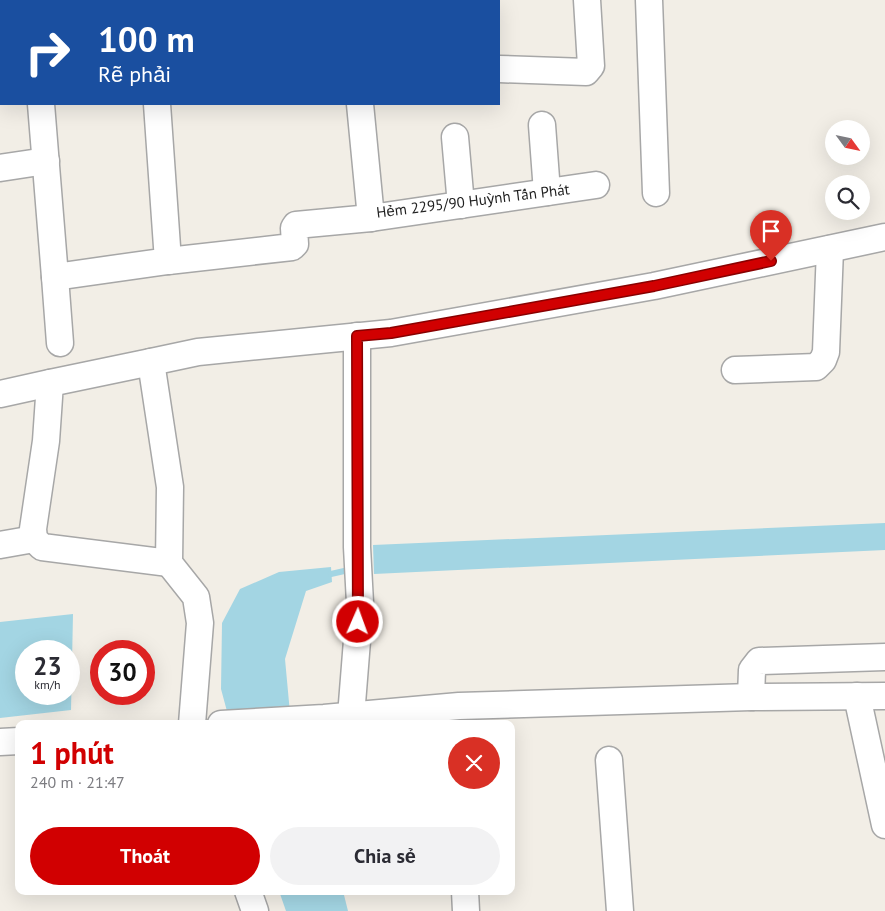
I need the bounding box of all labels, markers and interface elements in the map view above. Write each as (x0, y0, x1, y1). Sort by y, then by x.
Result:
text: 100 m (98, 16, 195, 62)
icon: right (15, 20, 80, 85)
text: Rẽ phải (98, 60, 171, 88)
north arrow (825, 120, 870, 165)
map controls (825, 120, 870, 220)
button: search (825, 175, 870, 220)
street label: Hẻm 2295/90 Huỳnh Tấn Phát (375, 179, 571, 222)
pin (750, 210, 792, 261)
icon: arrive (757, 217, 785, 245)
position arrow (331, 595, 383, 647)
speed limit sign: 30 (90, 640, 155, 705)
text: 23 (33, 650, 62, 682)
text: km/h (34, 677, 61, 692)
text: 1 phút (30, 733, 114, 772)
button: close (448, 737, 500, 789)
text: 240 m · 21:47 (30, 772, 125, 792)
button: Thoát (30, 827, 260, 885)
button: Chia sẻ (270, 827, 500, 885)

